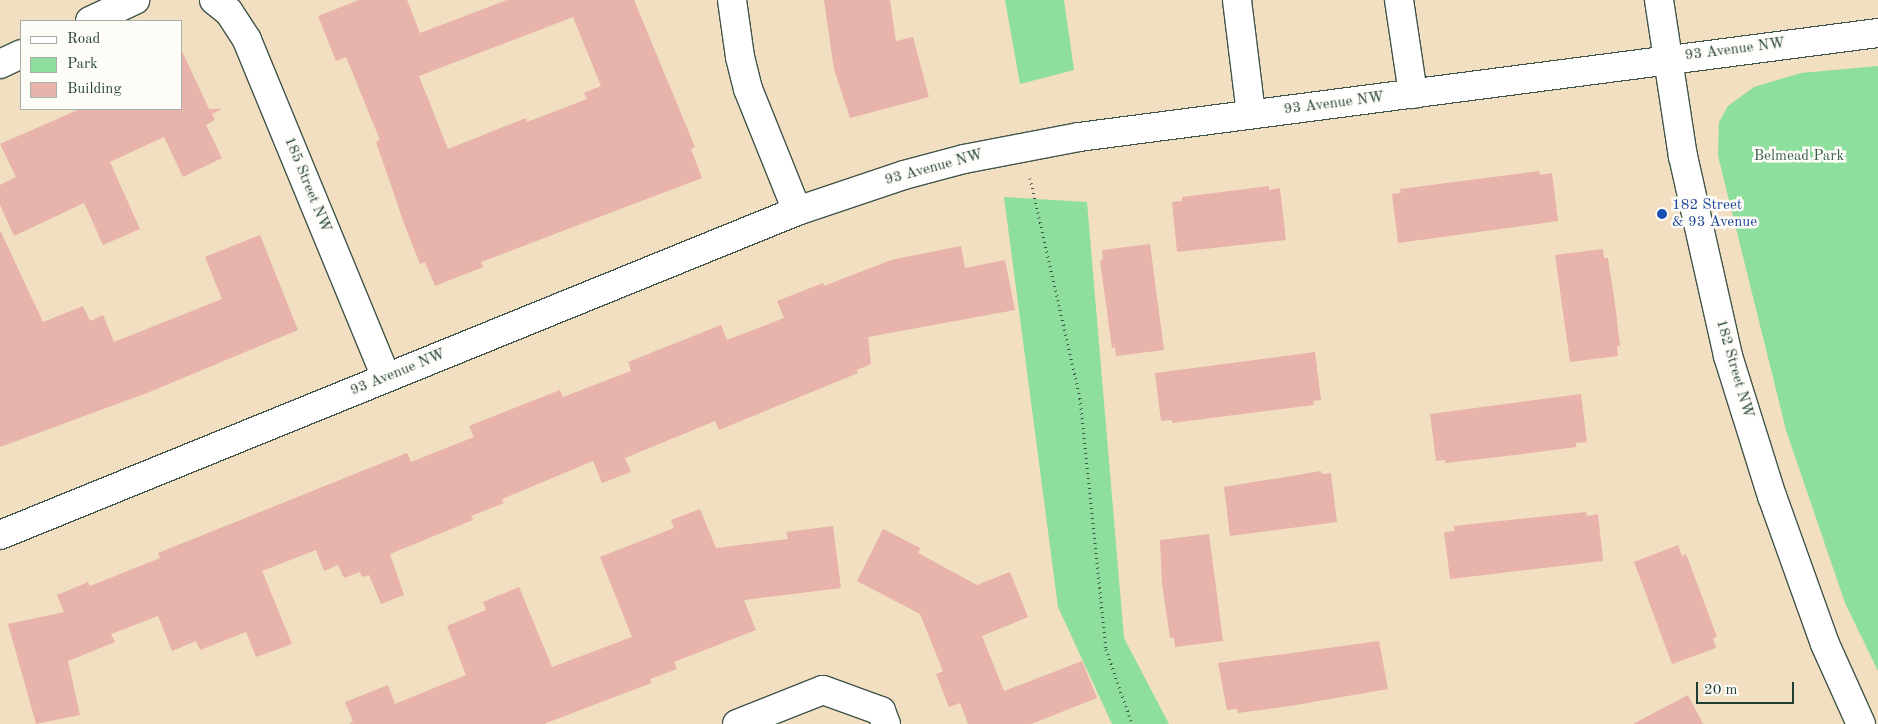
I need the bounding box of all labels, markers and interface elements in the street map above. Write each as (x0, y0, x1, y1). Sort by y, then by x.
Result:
legend (20, 20, 182, 110)
text: Road (67, 32, 100, 47)
street label: 93 Avenue NW (1684, 35, 1786, 65)
text: Park (67, 57, 98, 72)
text: Building (67, 82, 122, 97)
street label: 93 Avenue NW (1283, 89, 1385, 119)
street label: 185 Street NW (280, 134, 334, 236)
street label: 93 Avenue NW (883, 146, 985, 190)
park label: Belmead Park (1754, 148, 1844, 166)
place label: 182 Street & 93 Avenue (1672, 196, 1757, 231)
marker: 182 Street & 93 Avenue (1656, 208, 1668, 220)
street label: 182 Street NW (1711, 318, 1757, 420)
street label: 93 Avenue NW (348, 346, 448, 400)
scale bar (1698, 672, 1796, 704)
text: 20 m (1704, 683, 1738, 698)

